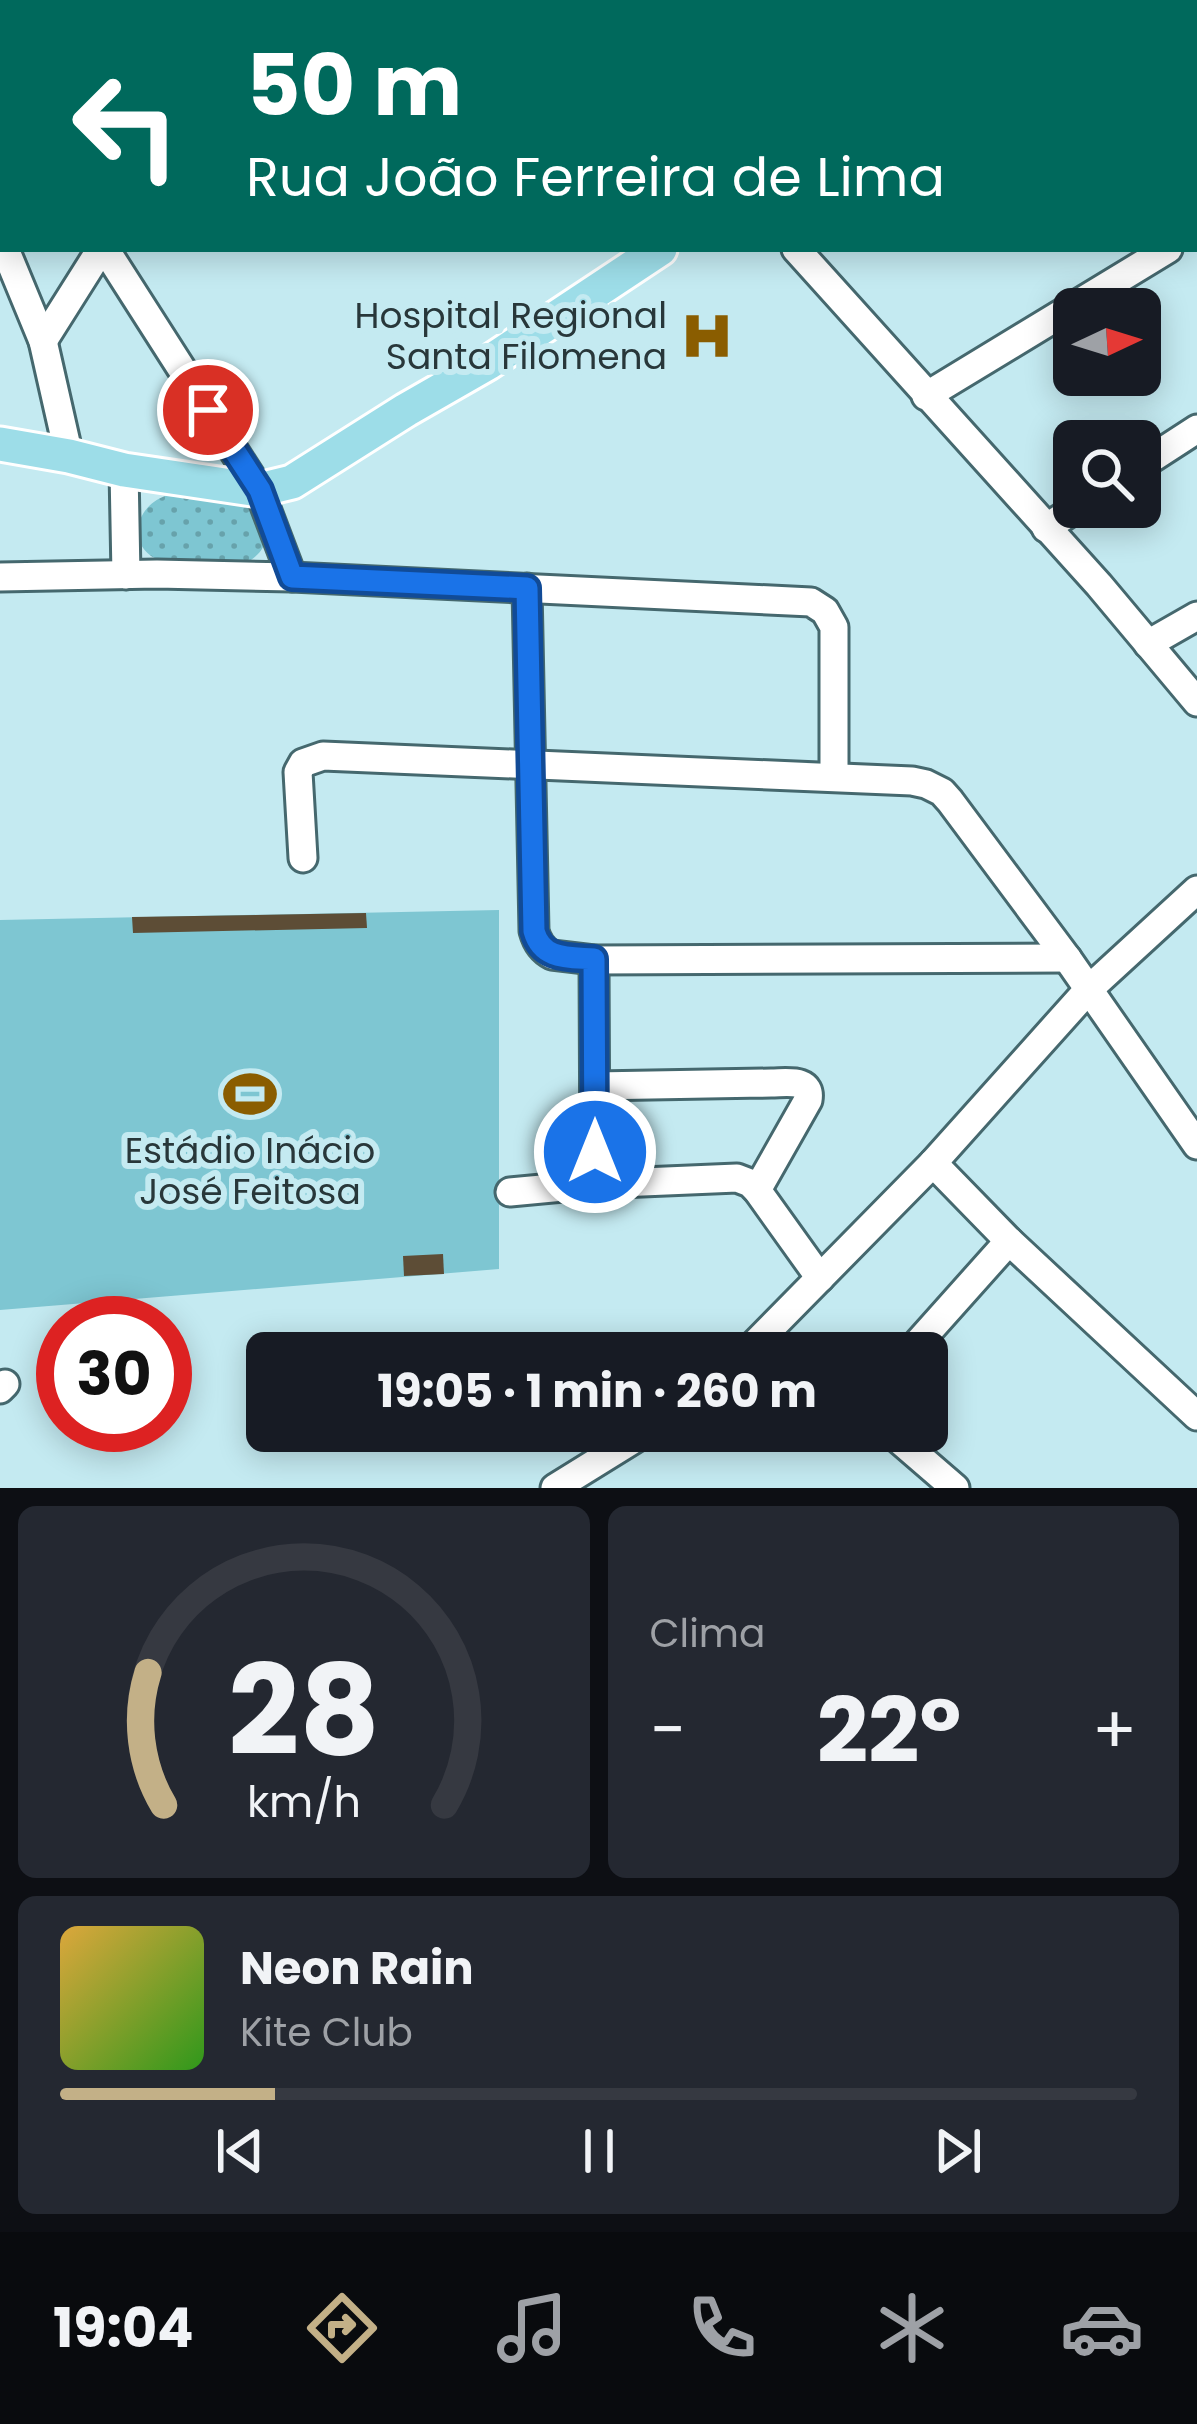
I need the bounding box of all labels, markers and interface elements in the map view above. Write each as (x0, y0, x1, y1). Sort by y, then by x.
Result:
text: 50 m (246, 27, 462, 144)
icon: left (48, 48, 204, 204)
text: Rua João Ferreira de Lima (246, 139, 945, 215)
north arrow (1053, 288, 1161, 396)
map controls (1053, 288, 1161, 528)
place label: Hospital Regional Santa Filomena (354, 290, 667, 382)
hospital icon: Hospital Regional Santa Filomena (678, 307, 736, 365)
pin (157, 359, 259, 461)
icon: arrive (175, 377, 241, 443)
button: search (1053, 420, 1161, 528)
sports icon: Estádio Inácio José Feitosa (221, 1065, 279, 1123)
position arrow (532, 1089, 658, 1215)
place label: Estádio Inácio José Feitosa (125, 1125, 375, 1217)
speed limit sign: 30 (36, 1296, 192, 1452)
text: 19:05 · 1 min · 260 m (377, 1360, 817, 1423)
text: Clima (650, 1606, 765, 1661)
text: 28 (228, 1623, 380, 1798)
text: 22° (817, 1667, 961, 1794)
text: − (650, 1684, 686, 1776)
text: + (1092, 1684, 1137, 1776)
text: km/h (247, 1772, 361, 1832)
text: Neon Rain (240, 1937, 474, 2000)
text: Kite Club (240, 2005, 413, 2060)
icon: previous (207, 2118, 273, 2184)
icon: pause (566, 2118, 632, 2184)
icon: next (925, 2118, 991, 2184)
icon: directions (300, 2286, 384, 2370)
icon: music (490, 2286, 574, 2370)
icon: phone (680, 2286, 764, 2370)
icon: climate (870, 2286, 954, 2370)
icon: car (1060, 2286, 1144, 2370)
text: 19:04 (53, 2290, 194, 2366)

